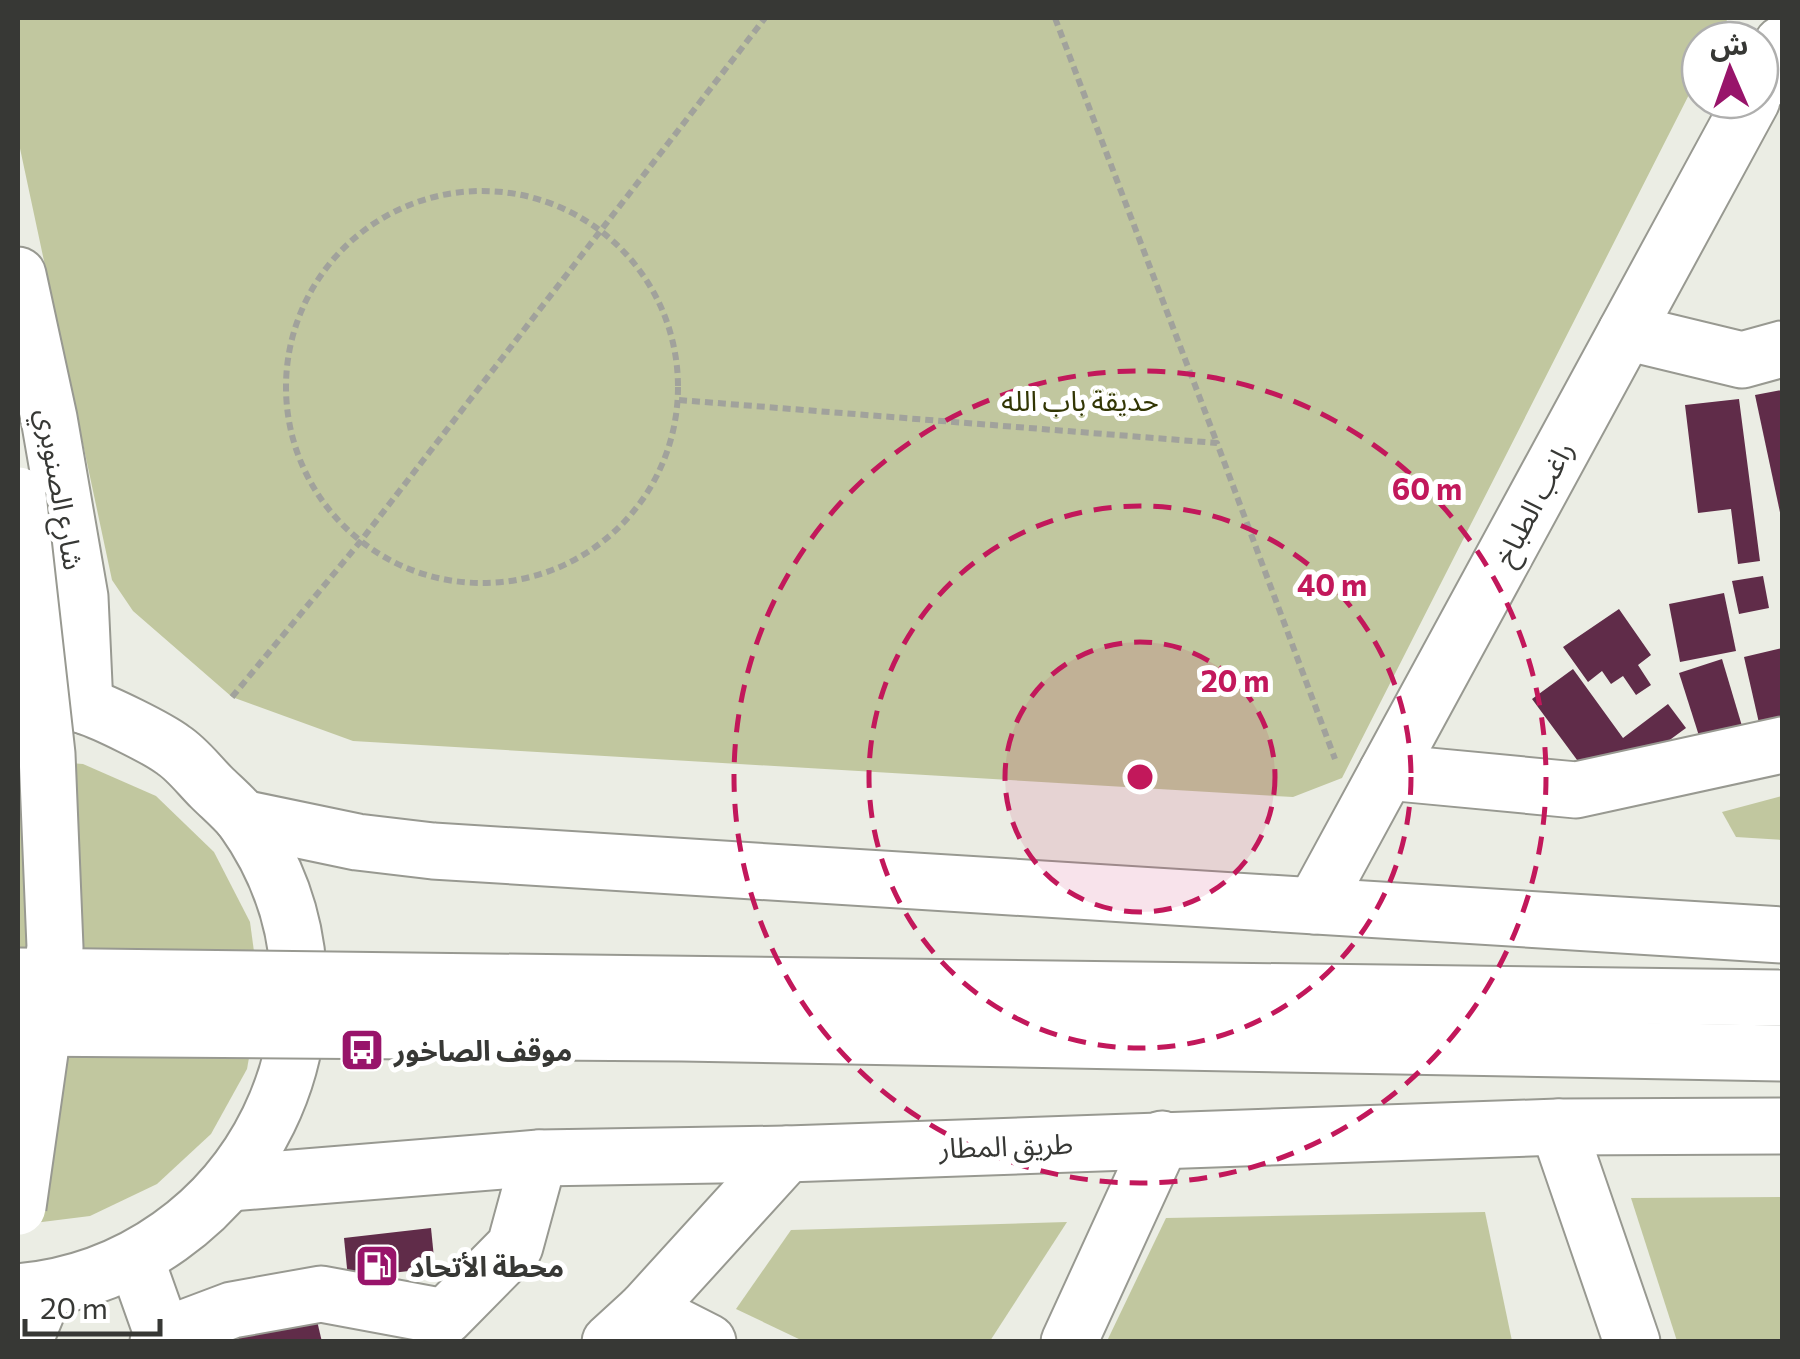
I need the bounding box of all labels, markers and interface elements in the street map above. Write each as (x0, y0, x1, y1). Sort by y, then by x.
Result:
north arrow (1680, 20, 1780, 120)
text: ش (1709, 26, 1749, 62)
park label: حديقة باب الله (1001, 383, 1159, 417)
street label: شارع الصنوبري (25, 406, 92, 573)
street label: راغب الطباخ (1486, 435, 1584, 573)
text: 60 m (1392, 469, 1462, 506)
text: 40 m (1297, 565, 1367, 602)
text: 20 m (1201, 661, 1269, 698)
centre of rings (1122, 759, 1158, 795)
bus stop icon: موقف الصاخور (339, 1027, 385, 1073)
place label: موقف الصاخور (393, 1033, 572, 1068)
street label: طريق المطار (937, 1126, 1074, 1166)
fuel station icon: محطة الأتحاد (354, 1243, 400, 1289)
place label: محطة الأتحاد (410, 1249, 564, 1283)
scale bar (25, 1274, 160, 1336)
text: 20 m (40, 1288, 108, 1325)

